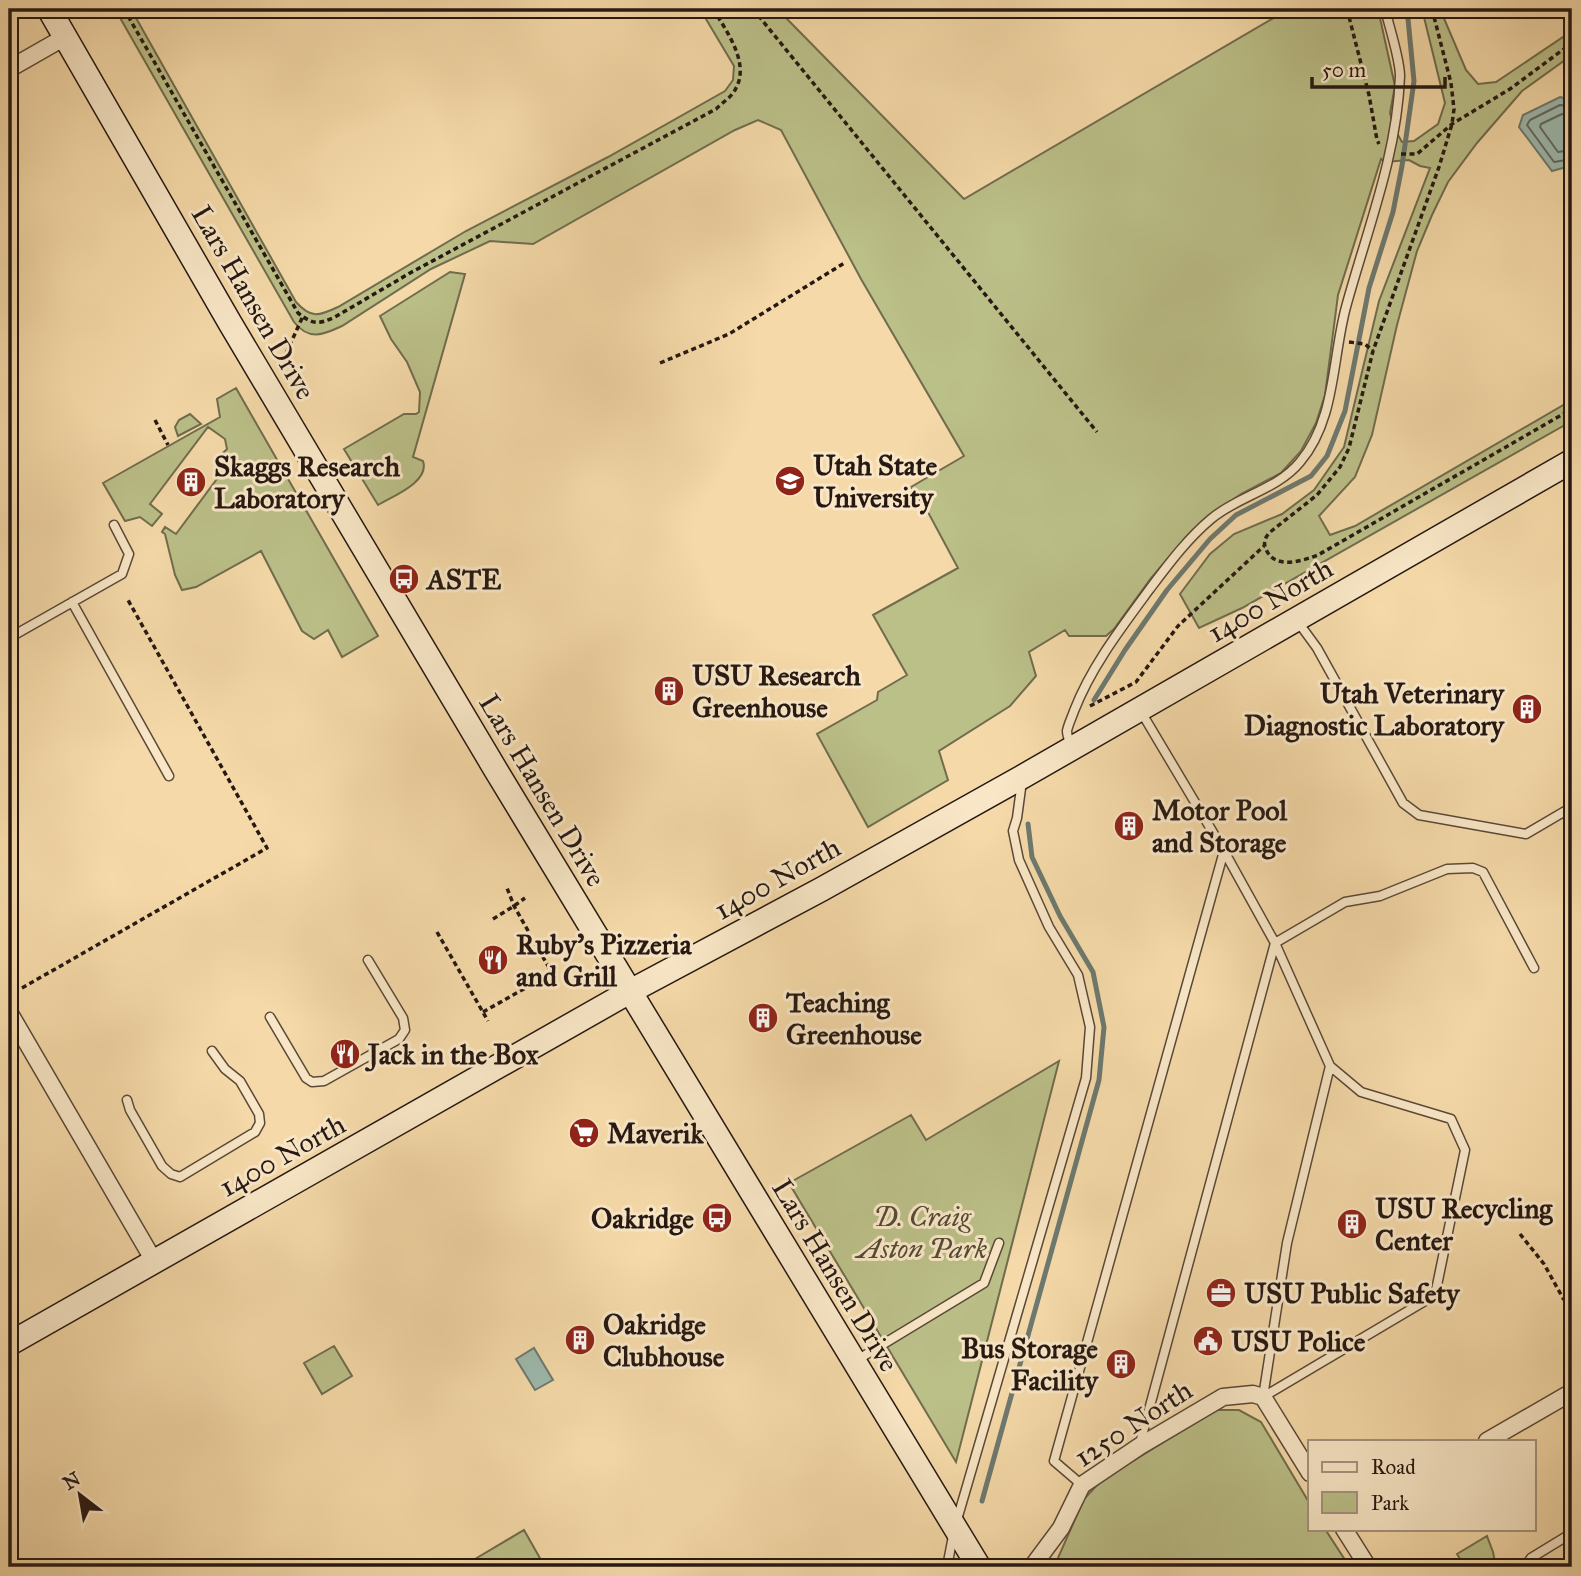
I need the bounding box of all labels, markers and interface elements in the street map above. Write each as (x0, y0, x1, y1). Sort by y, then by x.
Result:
scale bar (1312, 46, 1444, 90)
text: 50 m (1322, 57, 1367, 83)
street label: Lars Hansen Drive (184, 199, 323, 406)
place label: Utah State University (813, 448, 938, 515)
place label: Skaggs Research Laboratory (214, 449, 400, 516)
school or university icon: Utah State University (773, 464, 807, 498)
building icon: Skaggs Research Laboratory (174, 465, 208, 499)
street label: 1400 North (1201, 550, 1339, 650)
bus stop icon: ASTE (387, 562, 421, 596)
place label: ASTE (425, 562, 501, 597)
place label: USU Research Greenhouse (692, 658, 861, 725)
building icon: USU Research Greenhouse (652, 674, 686, 708)
place label: Utah Veterinary Diagnostic Laboratory (1244, 676, 1505, 743)
street label: Lars Hansen Drive (471, 688, 614, 893)
building icon: Utah Veterinary Diagnostic Laboratory (1510, 692, 1544, 726)
place label: Motor Pool and Storage (1152, 793, 1287, 860)
building icon: Motor Pool and Storage (1112, 809, 1146, 843)
street label: 1400 North (708, 829, 847, 927)
place label: Ruby's Pizzeria and Grill (516, 927, 693, 994)
restaurant icon: Ruby's Pizzeria and Grill (476, 943, 510, 977)
place label: Teaching Greenhouse (786, 985, 922, 1052)
building icon: Teaching Greenhouse (746, 1001, 780, 1035)
restaurant icon: Jack in the Box (328, 1037, 362, 1071)
place label: Jack in the Box (364, 1037, 539, 1072)
street label: 1400 North (213, 1106, 352, 1204)
supermarket icon: Maverik (567, 1116, 601, 1150)
place label: Maverik (607, 1116, 704, 1151)
street label: Lars Hansen Drive (764, 1173, 907, 1378)
place label: USU Recycling Center (1375, 1191, 1553, 1258)
park label: D. Craig Aston Park (854, 1199, 988, 1266)
place label: Oakridge (591, 1201, 694, 1236)
bus stop icon: Oakridge (700, 1201, 734, 1235)
building icon: USU Recycling Center (1335, 1207, 1369, 1241)
office icon: USU Public Safety (1204, 1276, 1238, 1310)
place label: USU Public Safety (1244, 1276, 1460, 1311)
place label: Oakridge Clubhouse (603, 1307, 725, 1374)
building icon: Oakridge Clubhouse (563, 1323, 597, 1357)
public building icon: USU Police (1191, 1324, 1225, 1358)
place label: USU Police (1231, 1324, 1366, 1359)
place label: Bus Storage Facility (961, 1331, 1099, 1398)
building icon: Bus Storage Facility (1104, 1347, 1138, 1381)
street label: 1250 North (1068, 1372, 1199, 1474)
legend (1308, 1440, 1536, 1530)
text: Road (1371, 1454, 1416, 1480)
north arrow (46, 1460, 116, 1530)
text: N (59, 1467, 84, 1495)
text: Park (1371, 1490, 1409, 1516)

